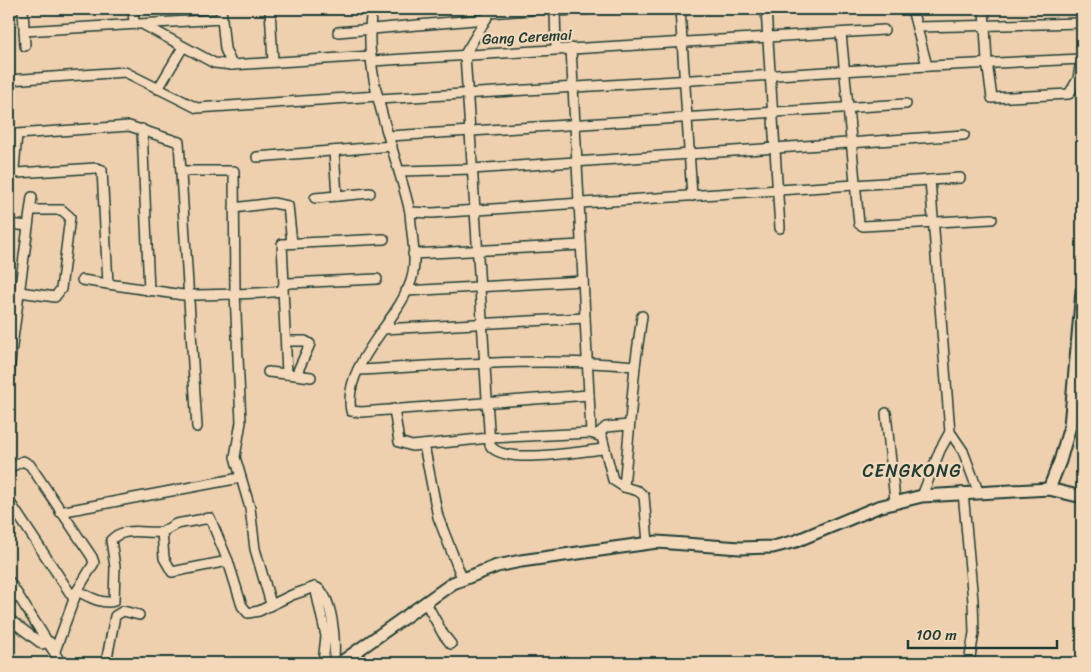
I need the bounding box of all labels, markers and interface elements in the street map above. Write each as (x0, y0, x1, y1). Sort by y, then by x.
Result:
street label: Gang Ceremai (481, 22, 574, 52)
district label: CENGKONG (862, 455, 962, 487)
scale bar (908, 617, 1057, 649)
text: 100 m (916, 622, 957, 648)

